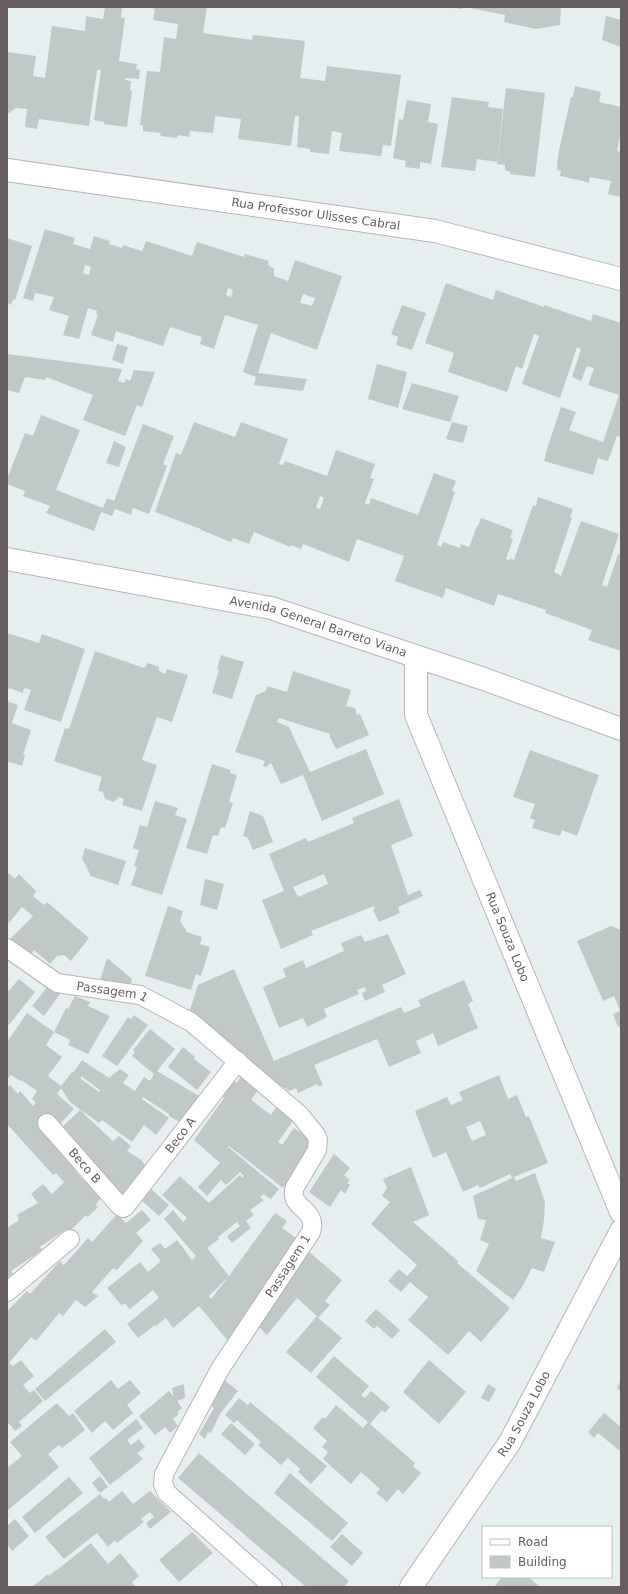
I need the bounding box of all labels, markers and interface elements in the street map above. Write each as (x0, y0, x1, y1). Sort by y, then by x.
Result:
street label: Rua Professor Ulisses Cabral (231, 195, 401, 233)
street label: Avenida General Barreto Viana (228, 593, 409, 660)
street label: Rua Souza Lobo (483, 890, 532, 984)
street label: Passagem 1 (76, 979, 150, 1005)
street label: Beco A (162, 1114, 199, 1156)
street label: Beco B (66, 1146, 104, 1186)
street label: Passagem 1 (263, 1232, 313, 1300)
street label: Rua Souza Lobo (495, 1369, 553, 1459)
legend (482, 1526, 612, 1578)
text: Road (518, 1535, 548, 1549)
text: Building (518, 1555, 567, 1569)

